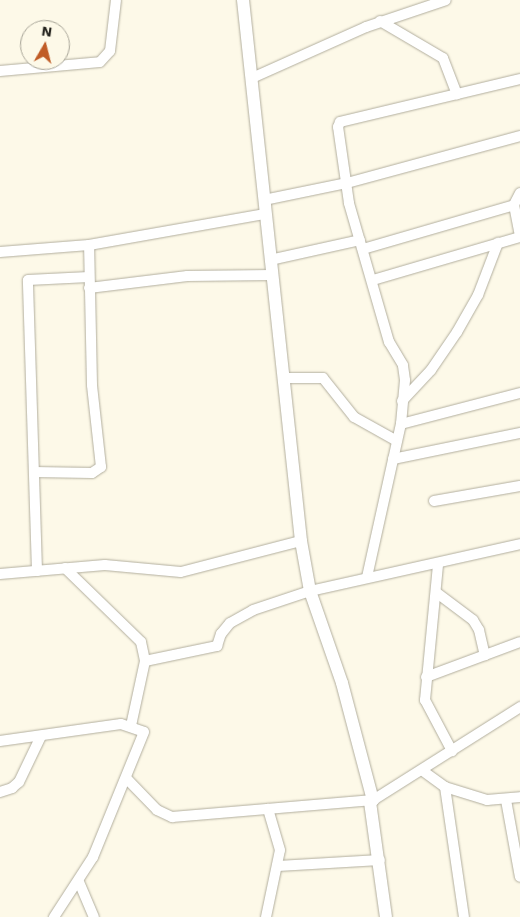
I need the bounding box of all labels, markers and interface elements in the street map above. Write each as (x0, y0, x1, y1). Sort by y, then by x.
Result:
north arrow (20, 20, 70, 70)
text: N (41, 22, 53, 40)

